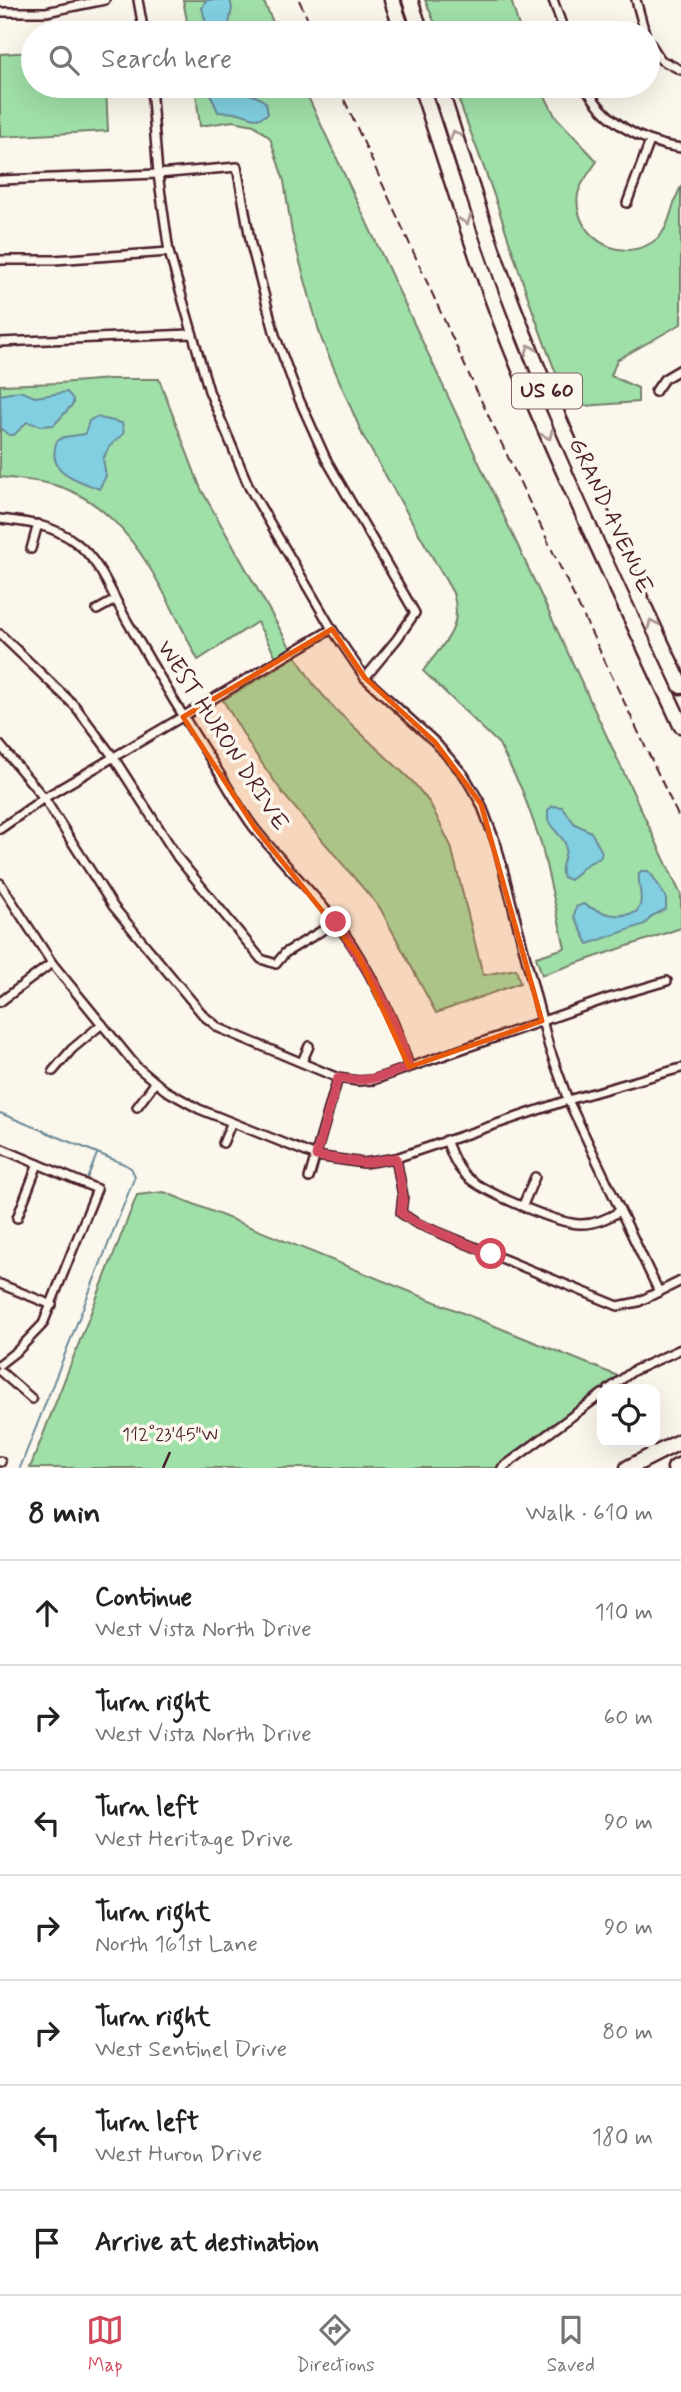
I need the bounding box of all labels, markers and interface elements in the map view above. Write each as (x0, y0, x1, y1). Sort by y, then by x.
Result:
search box (21, 21, 660, 98)
icon: search (45, 41, 83, 79)
text: Search here (101, 43, 232, 77)
one-way arrow (448, 129, 463, 141)
one-way arrow (457, 214, 472, 226)
one-way arrow (524, 344, 538, 356)
road number: US 60 (512, 374, 582, 408)
one-way arrow (539, 428, 553, 440)
street label: GRAND AVENUE (561, 433, 659, 599)
one-way arrow (646, 619, 660, 631)
street label: WEST HURON DRIVE (149, 635, 295, 837)
route end (320, 906, 351, 937)
route start (475, 1238, 506, 1269)
map controls (597, 1384, 660, 1447)
button: locate (597, 1384, 660, 1447)
text: 112°23'45"W (122, 1423, 218, 1447)
text: 8 min (28, 1494, 101, 1533)
text: Walk · 610 m (526, 1499, 653, 1529)
text: Continue (95, 1581, 192, 1615)
icon: ahead (28, 1594, 66, 1632)
text: 110 m (594, 1598, 653, 1628)
text: West Vista North Drive (95, 1615, 312, 1645)
text: Turn right (95, 1686, 211, 1720)
icon: right (28, 1699, 66, 1737)
text: 60 m (604, 1703, 653, 1733)
text: West Vista North Drive (95, 1720, 312, 1750)
text: Turn left (95, 1791, 199, 1825)
icon: left (28, 1804, 66, 1842)
text: 90 m (604, 1808, 653, 1838)
text: West Heritage Drive (95, 1825, 293, 1855)
text: Turn right (95, 1896, 211, 1930)
icon: right (28, 1909, 66, 1947)
text: 90 m (604, 1913, 653, 1943)
text: North 161st Lane (95, 1930, 258, 1960)
text: Turn right (95, 2001, 211, 2035)
icon: right (28, 2014, 66, 2052)
text: 80 m (602, 2018, 653, 2048)
text: West Sentinel Drive (95, 2035, 287, 2065)
text: Turn left (95, 2106, 199, 2140)
icon: left (28, 2119, 66, 2157)
text: 180 m (592, 2123, 653, 2153)
text: West Huron Drive (95, 2140, 262, 2170)
icon: arrive (28, 2224, 66, 2262)
text: Arrive at destination (95, 2226, 319, 2260)
tab: Map (86, 2311, 124, 2378)
tab: Directions (296, 2311, 375, 2378)
tab: Saved (547, 2311, 595, 2378)

